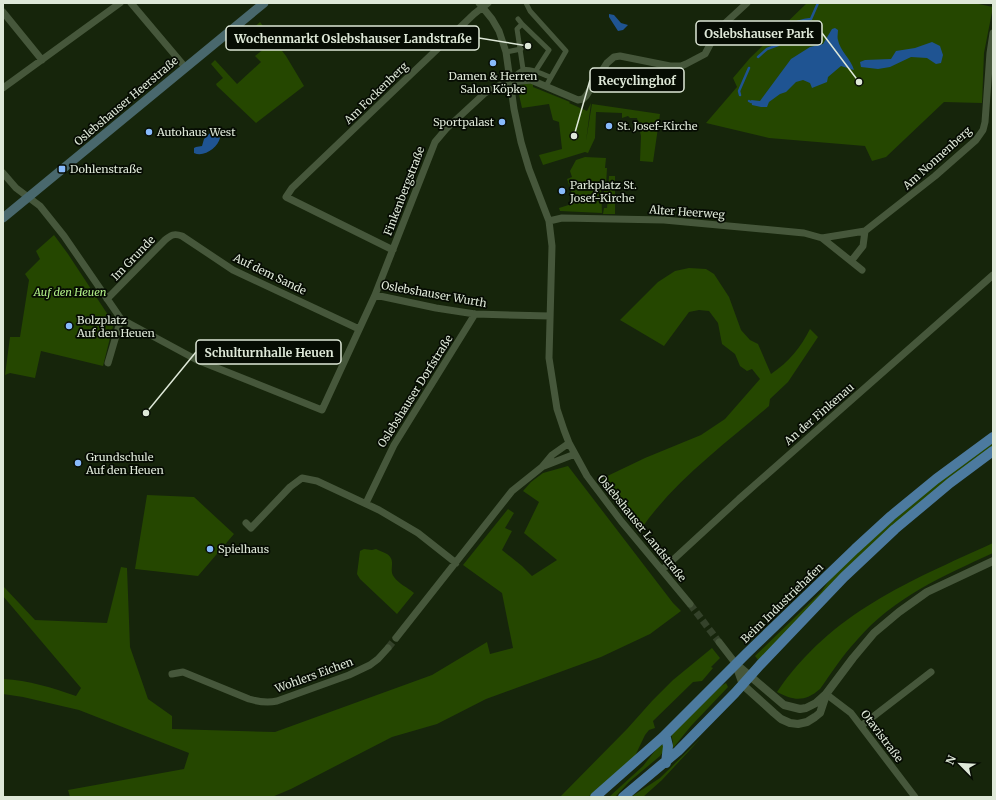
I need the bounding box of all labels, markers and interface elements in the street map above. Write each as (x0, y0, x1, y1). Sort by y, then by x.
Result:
callout: Oslebshauser Park (696, 21, 822, 45)
callout: Wochenmarkt Oslebshauser Landstraße (226, 26, 479, 50)
text: Oslebshauser Park (704, 26, 814, 41)
text: Wochenmarkt Oslebshauser Landstraße (233, 31, 472, 46)
street label: Oslebshauser Heerstraße (71, 53, 181, 149)
marker: Damen & Herren Salon Köpke (488, 58, 498, 68)
street label: Am Fockenberg (340, 59, 411, 128)
callout: Recyclinghof (590, 68, 684, 92)
place label: Damen & Herren Salon Köpke (449, 69, 538, 96)
text: Recyclinghof (598, 73, 677, 88)
place label: Sportpalast (433, 115, 495, 129)
marker: Sportpalast (497, 117, 507, 127)
place label: St. Josef-Kirche (617, 119, 698, 133)
marker: St. Josef-Kirche (604, 121, 614, 131)
street label: Am Nonnenberg (899, 123, 974, 193)
place label: Autohaus West (156, 125, 236, 139)
marker: Autohaus West (144, 127, 154, 137)
street label: Finkenbergstraße (381, 144, 428, 238)
place label: Dohlenstraße (70, 162, 142, 176)
marker: Dohlenstraße (57, 164, 67, 174)
place label: Parkplatz St. Josef-Kirche (569, 178, 637, 205)
marker: Parkplatz St. Josef-Kirche (557, 186, 567, 196)
street label: Alter Heerweg (648, 202, 726, 222)
street label: Im Grunde (108, 233, 158, 283)
street label: Auf dem Sande (230, 250, 309, 298)
street label: Oslebshauser Wurth (380, 278, 488, 310)
park label: Auf den Heuen (33, 285, 107, 299)
place label: Bolzplatz Auf den Heuen (76, 313, 155, 340)
marker: Bolzplatz Auf den Heuen (64, 321, 74, 331)
street label: Oslebshauser Dorfstraße (375, 332, 456, 450)
callout: Schulturnhalle Heuen (196, 340, 341, 364)
text: Schulturnhalle Heuen (204, 345, 334, 360)
street label: An der Finkenau (781, 380, 857, 449)
place label: Grundschule Auf den Heuen (85, 450, 164, 477)
marker: Grundschule Auf den Heuen (73, 458, 83, 468)
street label: Oslebshauser Landstraße (595, 472, 690, 584)
place label: Spielhaus (218, 542, 269, 556)
marker: Spielhaus (205, 544, 215, 554)
street label: Beim Industriehafen (738, 560, 827, 646)
street label: Wohlers Eichen (272, 654, 356, 696)
street label: Otavistraße (858, 707, 906, 765)
north arrow (940, 744, 980, 784)
text: N (943, 753, 959, 767)

